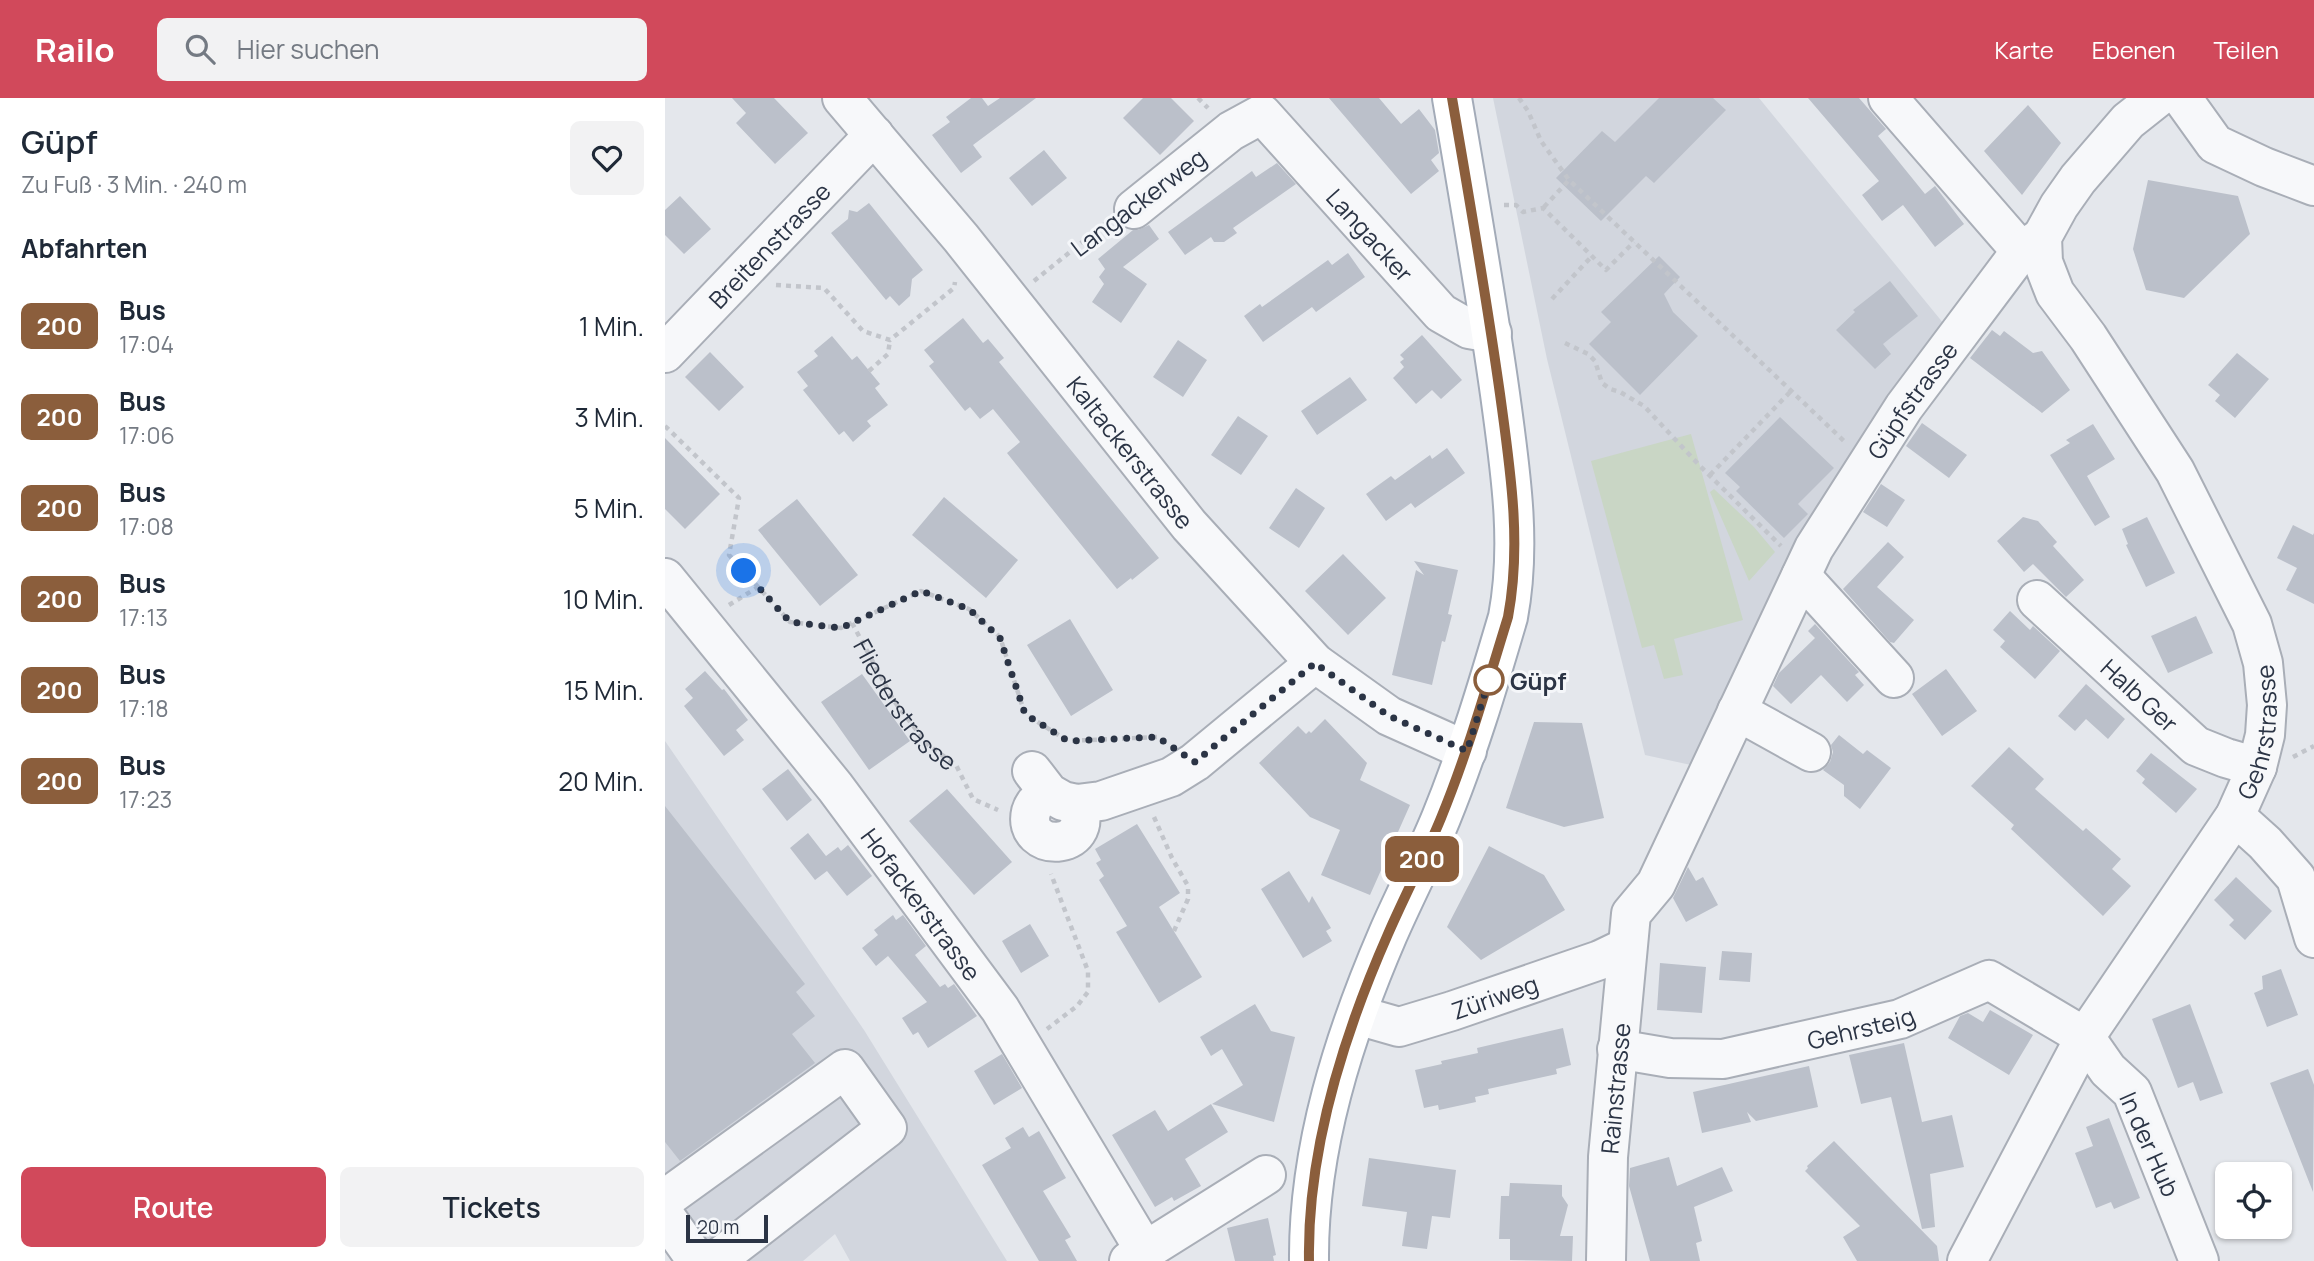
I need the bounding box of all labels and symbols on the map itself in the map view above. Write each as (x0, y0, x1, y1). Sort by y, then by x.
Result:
street label: Langackerweg (1064, 140, 1212, 264)
street label: Breitenstrasse (701, 175, 837, 315)
street label: Langacker (1320, 181, 1421, 289)
street label: Güpfstrasse (1859, 334, 1964, 465)
street label: Kaltackerstrasse (1060, 369, 1202, 535)
your location (726, 553, 761, 588)
street label: Fliederstrasse (847, 632, 964, 777)
street label: Halb Ger (2094, 651, 2186, 739)
street label: Gehrstrasse (2228, 663, 2284, 804)
place label: Güpf (1510, 664, 1566, 697)
marker: Güpf (1474, 665, 1504, 695)
street label: Hofackerstrasse (854, 821, 989, 987)
line badge: 200 (1382, 836, 1462, 882)
street label: Züriweg (1447, 966, 1542, 1027)
street label: Gehrsteig (1804, 998, 1920, 1056)
street label: Rainstrasse (1592, 1021, 1637, 1155)
street label: In der Hub (2112, 1086, 2188, 1202)
scale bar (686, 1212, 768, 1244)

